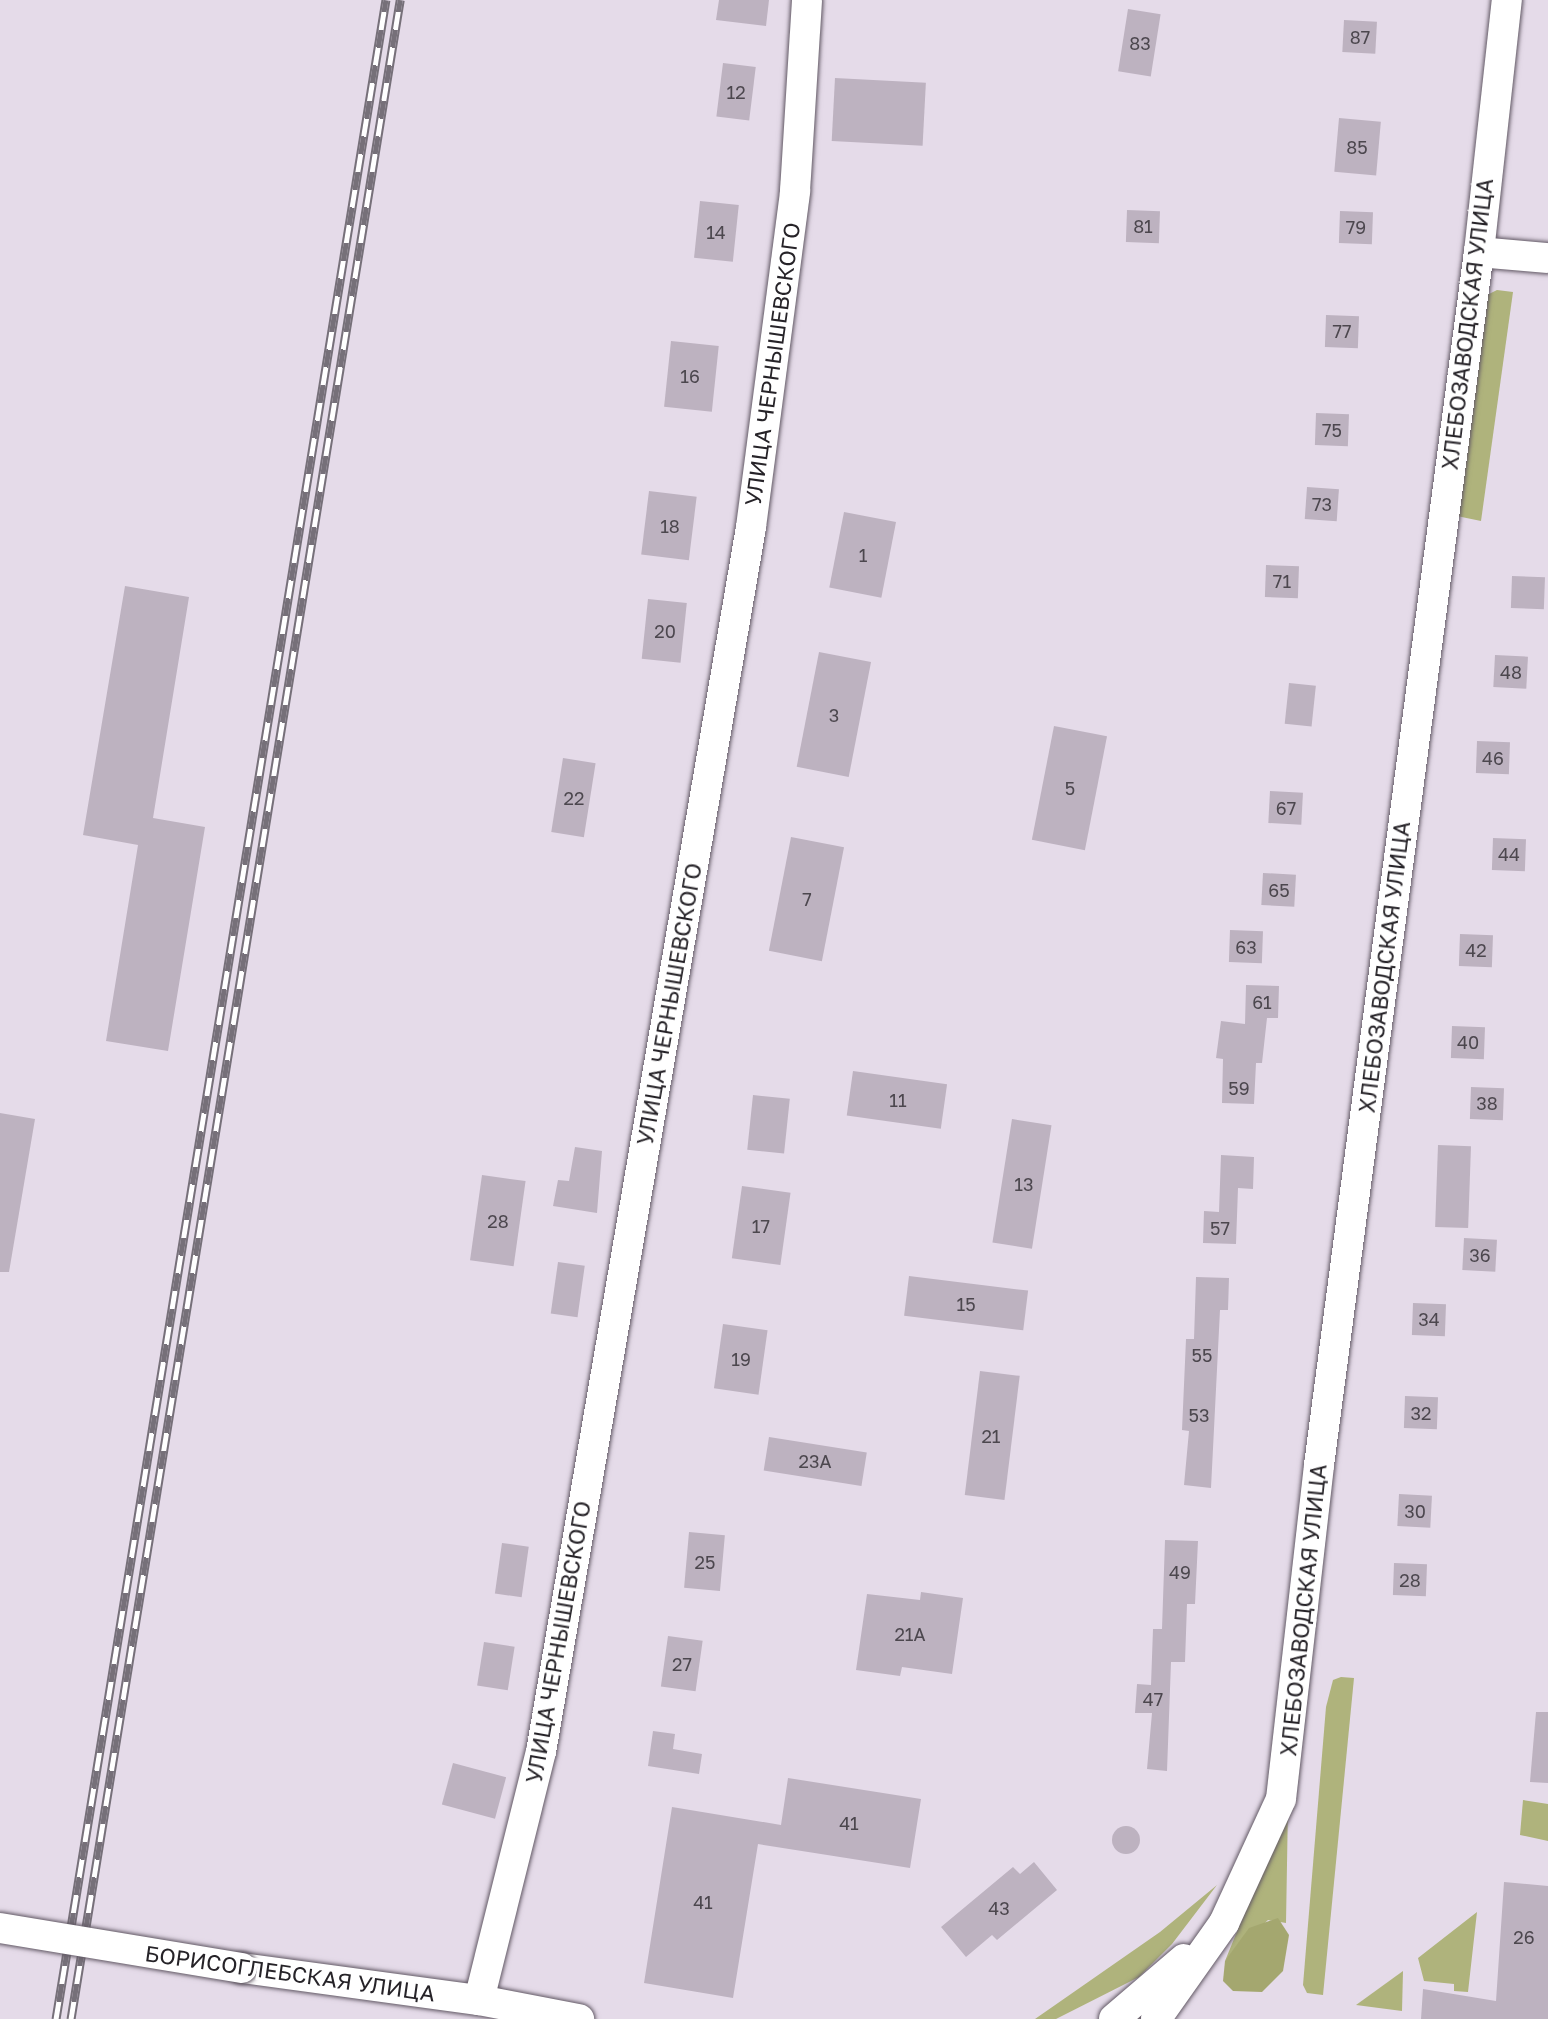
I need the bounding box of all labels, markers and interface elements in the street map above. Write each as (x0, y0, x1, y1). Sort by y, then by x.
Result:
house number: 87 (1350, 26, 1370, 48)
house number: 83 (1129, 32, 1151, 54)
house number: 12 (726, 81, 746, 103)
house number: 85 (1346, 136, 1368, 158)
street label: ХЛЕБОЗАВОДСКАЯ УЛИЦА (1436, 177, 1498, 471)
house number: 81 (1133, 215, 1153, 237)
house number: 79 (1346, 216, 1366, 238)
house number: 14 (706, 221, 726, 243)
street label: УЛИЦА ЧЕРНЫШЕВСКОГО (739, 221, 805, 507)
house number: 77 (1332, 320, 1352, 342)
house number: 16 (680, 365, 700, 387)
house number: 75 (1322, 419, 1342, 441)
house number: 73 (1312, 493, 1332, 515)
house number: 18 (660, 515, 680, 537)
house number: 1 (859, 544, 867, 566)
house number: 71 (1273, 570, 1291, 592)
house number: 20 (654, 620, 676, 642)
house number: 48 (1500, 661, 1522, 683)
house number: 3 (829, 704, 839, 726)
house number: 46 (1482, 747, 1504, 769)
house number: 5 (1065, 777, 1075, 799)
house number: 22 (564, 787, 584, 809)
house number: 67 (1276, 797, 1296, 819)
street label: ХЛЕБОЗАВОДСКАЯ УЛИЦА (1353, 820, 1415, 1114)
house number: 44 (1498, 843, 1520, 865)
street label: УЛИЦА ЧЕРНЫШЕВСКОГО (631, 861, 707, 1147)
house number: 65 (1268, 879, 1290, 901)
house number: 7 (802, 888, 812, 910)
house number: 63 (1235, 936, 1257, 958)
house number: 42 (1465, 939, 1487, 961)
house number: 61 (1252, 991, 1272, 1013)
house number: 40 (1457, 1031, 1479, 1053)
house number: 59 (1228, 1077, 1250, 1099)
house number: 11 (889, 1089, 907, 1111)
house number: 38 (1476, 1092, 1498, 1114)
house number: 13 (1014, 1173, 1034, 1195)
house number: 28 (487, 1210, 509, 1232)
house number: 17 (752, 1215, 770, 1237)
house number: 57 (1210, 1217, 1230, 1239)
house number: 36 (1469, 1244, 1491, 1266)
house number: 15 (956, 1293, 976, 1315)
house number: 34 (1418, 1308, 1440, 1330)
house number: 55 (1192, 1344, 1212, 1366)
house number: 19 (731, 1348, 751, 1370)
house number: 32 (1411, 1402, 1431, 1424)
house number: 53 (1189, 1404, 1209, 1426)
house number: 21 (981, 1425, 1001, 1447)
house number: 23А (798, 1450, 832, 1472)
street label: ХЛЕБОЗАВОДСКАЯ УЛИЦА (1275, 1463, 1331, 1757)
street label: УЛИЦА ЧЕРНЫШЕВСКОГО (520, 1499, 596, 1785)
house number: 30 (1404, 1500, 1426, 1522)
house number: 25 (695, 1551, 715, 1573)
house number: 49 (1169, 1561, 1191, 1583)
house number: 28 (1399, 1569, 1421, 1591)
house number: 21А (894, 1623, 926, 1645)
house number: 27 (672, 1653, 692, 1675)
house number: 47 (1143, 1688, 1163, 1710)
house number: 41 (839, 1812, 859, 1834)
house number: 41 (693, 1891, 713, 1913)
house number: 43 (988, 1897, 1010, 1919)
house number: 26 (1513, 1926, 1535, 1948)
street label: БОРИСОГЛЕБСКАЯ УЛИЦА (143, 1940, 437, 2006)

